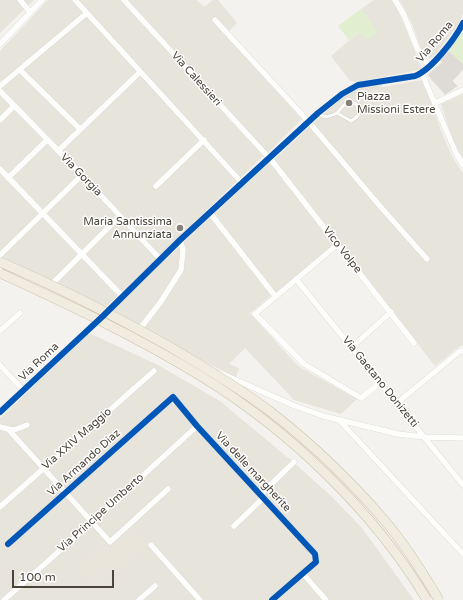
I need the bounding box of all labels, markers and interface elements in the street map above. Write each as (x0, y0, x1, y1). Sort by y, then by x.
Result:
street label: Via Roma (414, 19, 456, 65)
street label: Via Calessieri (168, 49, 224, 109)
place label: Piazza Missioni Estere (357, 90, 435, 116)
marker: Piazza Missioni Estere (344, 98, 354, 108)
street label: Via Gorgia (57, 151, 105, 199)
place label: Maria Santissima Annunziata (83, 215, 172, 241)
marker: Maria Santissima Annunziata (175, 223, 185, 233)
street label: Vico Volpe (320, 224, 364, 276)
street label: Via Gaetano Donizetti (339, 334, 421, 430)
street label: Via Roma (16, 340, 62, 384)
street label: Via XXIV Maggio (39, 405, 115, 473)
street label: Via Armando Diaz (45, 427, 123, 499)
street label: Via delle margherite (213, 429, 293, 515)
street label: Via Principe Umberto (55, 471, 147, 555)
scale bar (14, 562, 116, 588)
text: 100 m (19, 570, 56, 584)

